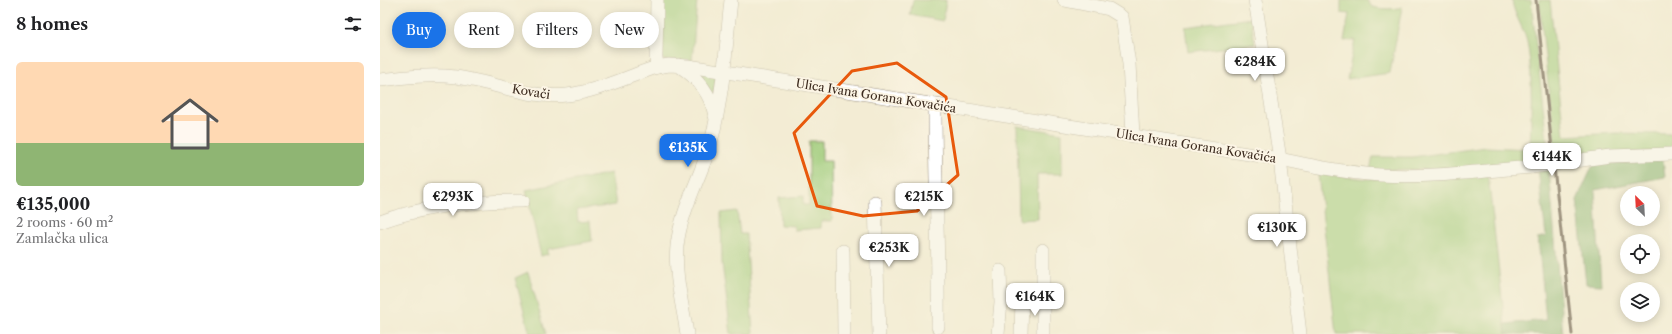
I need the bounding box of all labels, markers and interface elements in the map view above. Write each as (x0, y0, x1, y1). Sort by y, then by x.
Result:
chip: Buy (392, 12, 446, 48)
chip: Rent (454, 12, 514, 48)
chip: Filters (522, 12, 592, 48)
chip: New (600, 12, 659, 48)
icon: filters (342, 13, 364, 35)
text: 8 homes (16, 14, 88, 34)
pin: €284K (1227, 48, 1283, 82)
text: €284K (1234, 53, 1276, 69)
street label: Ulica Ivana Gorana Kovačića (795, 75, 958, 116)
street label: Kovači (511, 81, 552, 102)
icon: home (154, 88, 226, 160)
street label: Ulica Ivana Gorana Kovačića (1115, 125, 1278, 166)
pin: €135K (660, 134, 716, 168)
text: €135K (668, 139, 708, 155)
pin: €144K (1524, 143, 1580, 177)
text: €144K (1532, 148, 1572, 164)
pin: €293K (425, 183, 481, 217)
pin: €215K (896, 183, 952, 217)
north arrow (1620, 186, 1660, 226)
map controls (1620, 186, 1660, 322)
text: €293K (432, 188, 474, 204)
text: €215K (904, 188, 944, 204)
text: €135,000 (16, 194, 90, 214)
text: 2 rooms · 60 m² (16, 214, 113, 230)
pin: €130K (1249, 214, 1305, 248)
text: €130K (1257, 219, 1297, 235)
text: Zamlačka ulica (16, 230, 108, 246)
pin: €253K (861, 234, 917, 268)
button: locate (1620, 234, 1660, 274)
text: €253K (869, 239, 909, 255)
button: layers (1620, 282, 1660, 322)
pin: €164K (1007, 283, 1063, 317)
text: €164K (1015, 288, 1055, 304)

